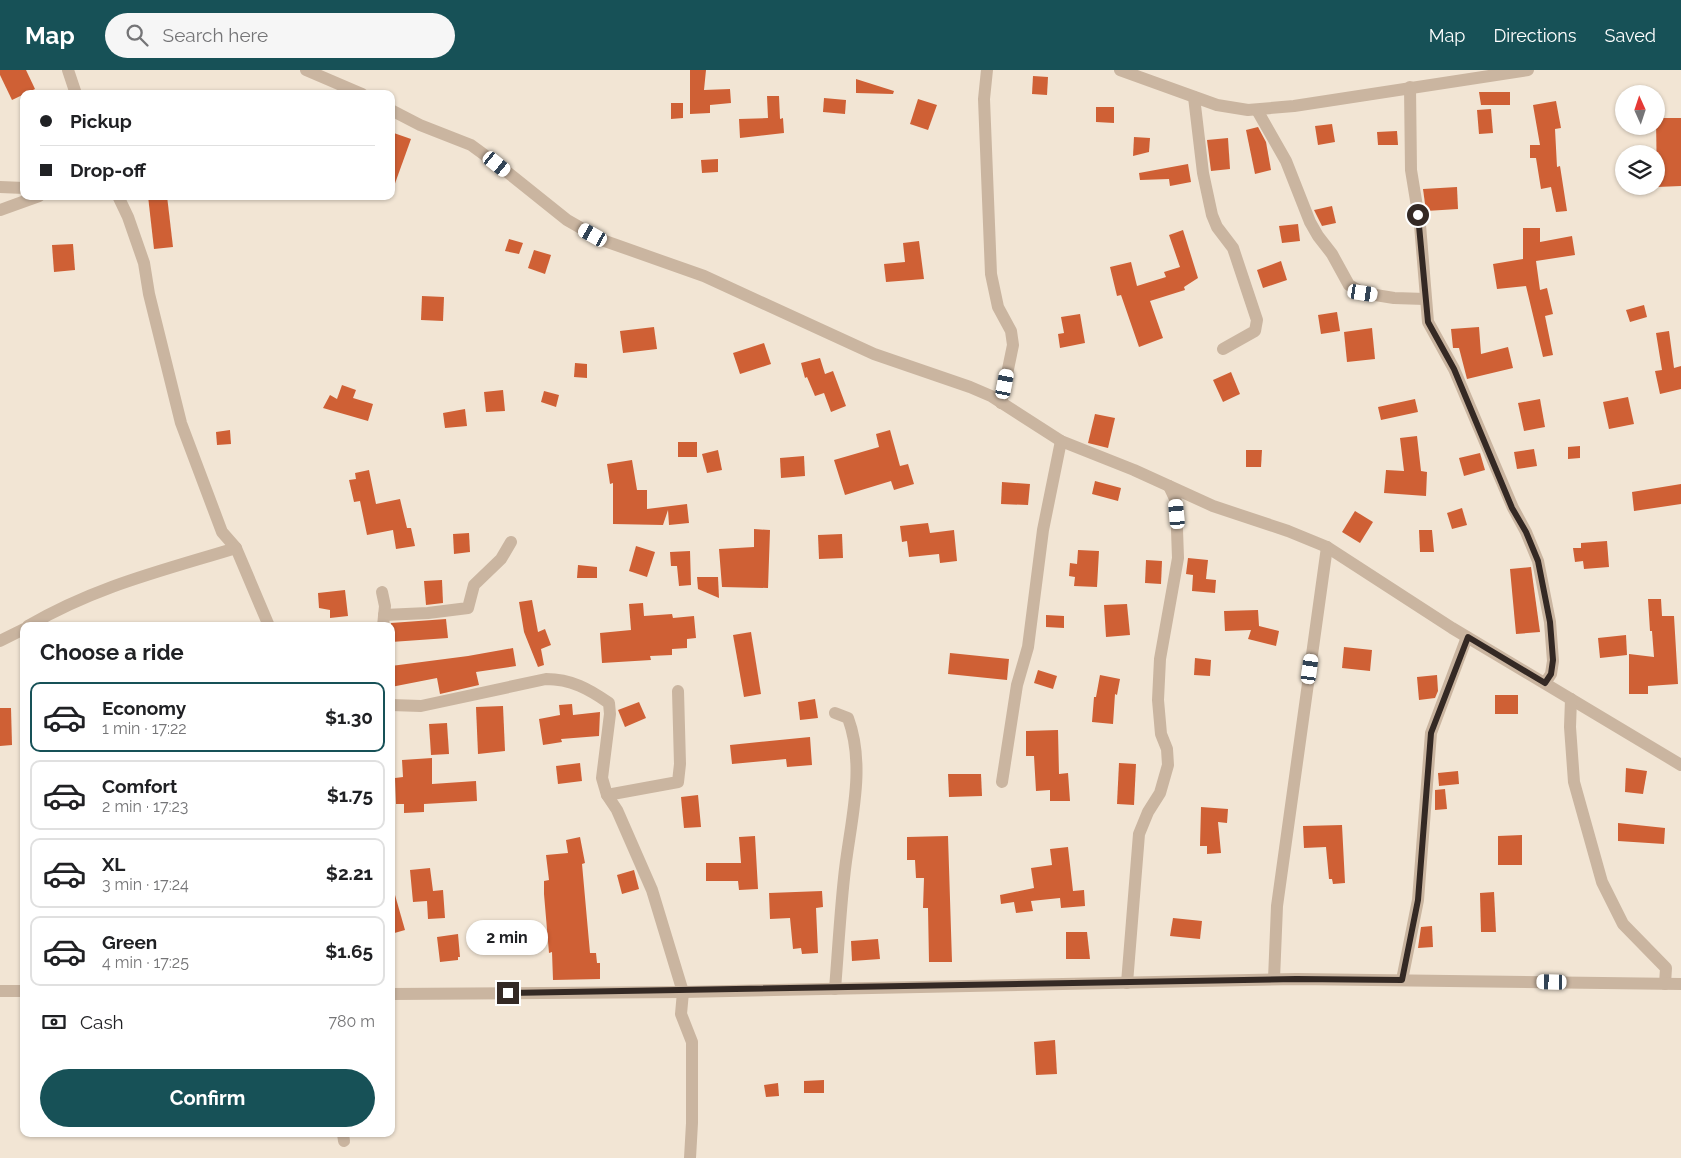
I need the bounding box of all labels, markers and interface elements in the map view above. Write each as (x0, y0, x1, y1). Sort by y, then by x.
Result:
search box (105, 13, 455, 58)
text: Map (25, 21, 75, 50)
icon: search (123, 21, 151, 49)
text: Search here (163, 24, 268, 46)
text: Map (1429, 25, 1465, 46)
text: Directions (1493, 25, 1577, 46)
text: Saved (1605, 25, 1656, 46)
north arrow (1615, 85, 1665, 135)
map controls (1615, 85, 1665, 195)
text: Pickup (70, 110, 132, 132)
button: layers (1615, 145, 1665, 195)
car (480, 149, 513, 179)
text: Drop-off (70, 159, 146, 181)
route start (1407, 204, 1429, 226)
car (576, 221, 609, 249)
car (1347, 283, 1378, 303)
car (994, 368, 1015, 400)
car (1168, 498, 1185, 530)
text: Choose a ride (40, 639, 184, 665)
car (1300, 653, 1319, 685)
icon: car (42, 695, 87, 740)
text: Economy (102, 697, 186, 719)
text: $1.30 (325, 706, 373, 728)
text: 1 min · 17:22 (102, 719, 187, 738)
icon: car (42, 773, 87, 818)
text: Comfort (102, 775, 177, 797)
text: $1.75 (327, 784, 373, 806)
text: 2 min · 17:23 (102, 797, 188, 816)
icon: car (42, 851, 87, 896)
text: XL (102, 853, 125, 875)
text: $2.21 (326, 862, 373, 884)
text: 3 min · 17:24 (102, 875, 189, 894)
callout: 2 min (467, 920, 549, 956)
text: 2 min (486, 928, 528, 947)
icon: car (42, 929, 87, 974)
text: Green (102, 931, 157, 953)
text: $1.65 (325, 940, 373, 962)
text: 4 min · 17:25 (102, 953, 189, 972)
car (1536, 974, 1567, 990)
route end (497, 982, 519, 1004)
icon: cash (40, 1008, 68, 1036)
text: Cash (80, 1011, 124, 1033)
text: 780 m (328, 1012, 375, 1031)
button: Confirm (40, 1069, 375, 1127)

